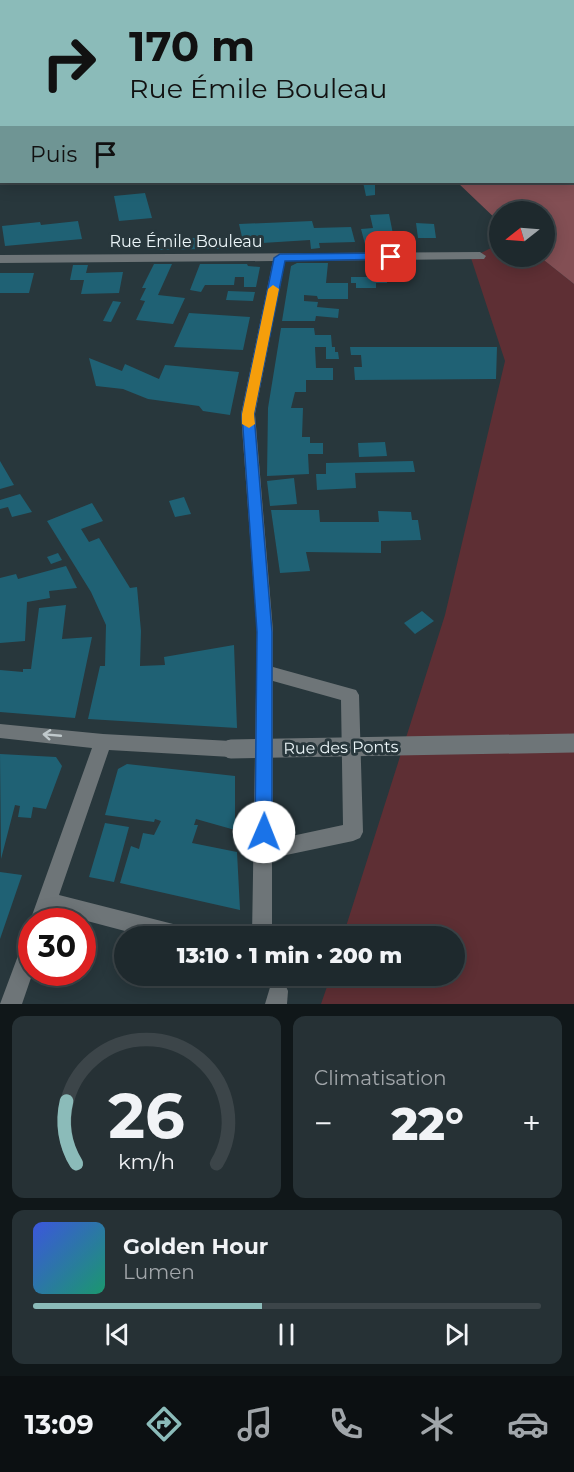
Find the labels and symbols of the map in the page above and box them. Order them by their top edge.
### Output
north arrow [489,201,555,267]
pin [365,231,416,282]
street label: Rue Émile Bouleau [109,232,263,251]
one-way arrow [42,729,62,740]
street label: Rue des Ponts [283,737,399,758]
position arrow [232,800,296,864]
speed limit sign: 30 [18,908,96,986]

